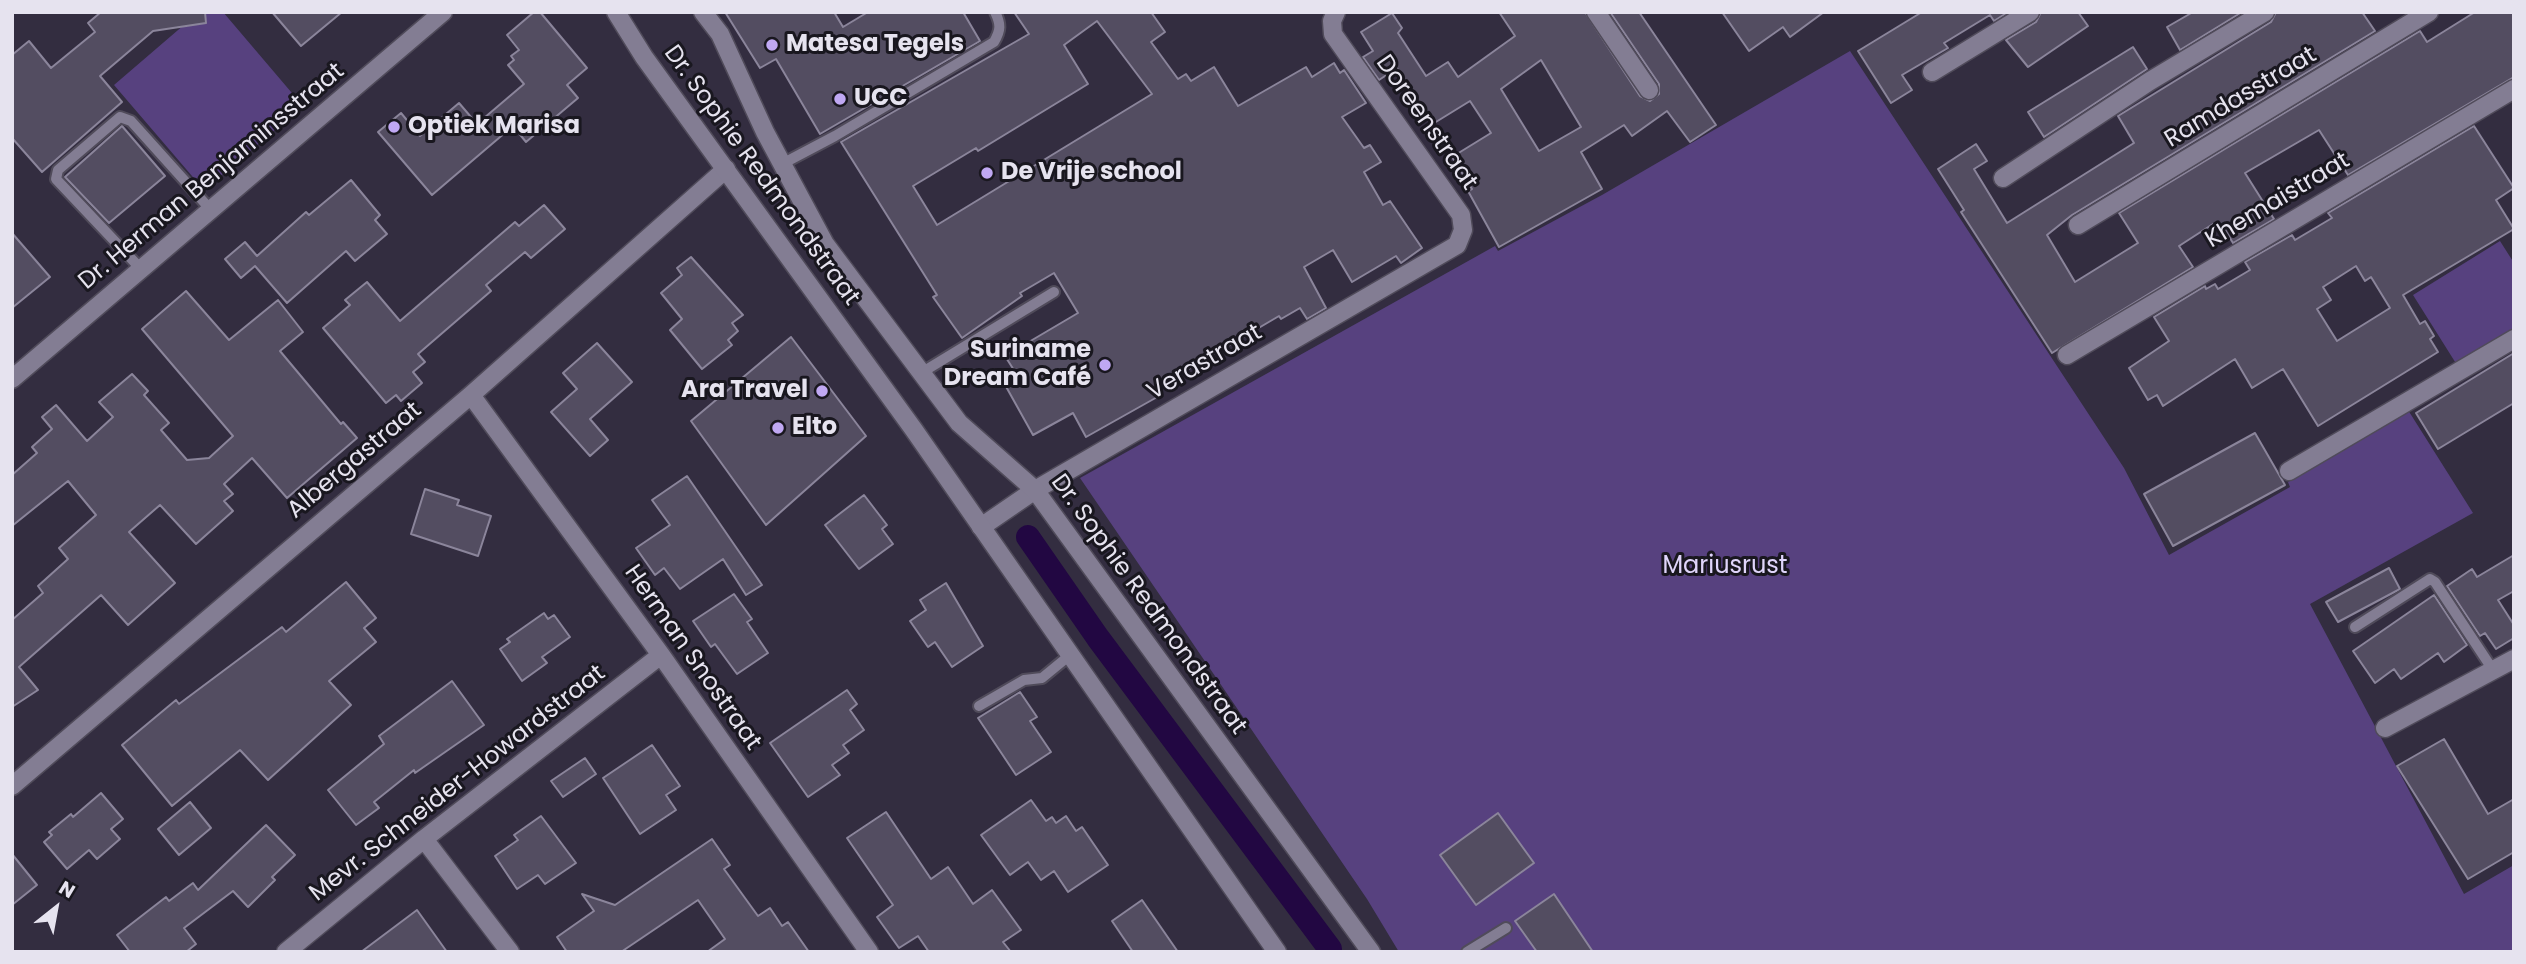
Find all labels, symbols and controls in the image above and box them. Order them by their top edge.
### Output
place label: Matesa Tegels [786,31,964,59]
marker: Matesa Tegels [764,37,780,53]
street label: Dr. Sophie Redmondstraat [657,40,865,312]
street label: Ramdasstraat [2160,41,2322,155]
street label: Doreenstraat [1369,50,1483,196]
street label: Dr. Herman Benjaminsstraat [73,57,351,297]
place label: UCC [854,85,907,113]
marker: UCC [832,91,848,107]
place label: Optiek Marisa [408,113,580,141]
marker: Optiek Marisa [386,119,402,135]
street label: Khemaistraat [2201,147,2355,255]
place label: De Vrije school [1001,159,1182,187]
marker: De Vrije school [979,165,995,181]
street label: Verastraat [1143,319,1267,407]
place label: Suriname Dream Café [944,337,1091,393]
marker: Suriname Dream Café [1097,357,1113,373]
place label: Ara Travel [681,377,808,405]
marker: Ara Travel [814,383,830,399]
street label: Albergastraat [282,397,428,525]
place label: Elto [792,414,837,442]
marker: Elto [770,420,786,436]
street label: Dr. Sophie Redmondstraat [1044,469,1252,741]
park label: Mariusrust [1662,553,1788,581]
street label: Herman Snostraat [617,560,767,756]
street label: Mevr. Schneider-Howardstraat [304,660,612,908]
north arrow [21,873,91,943]
text: N [54,874,80,905]

